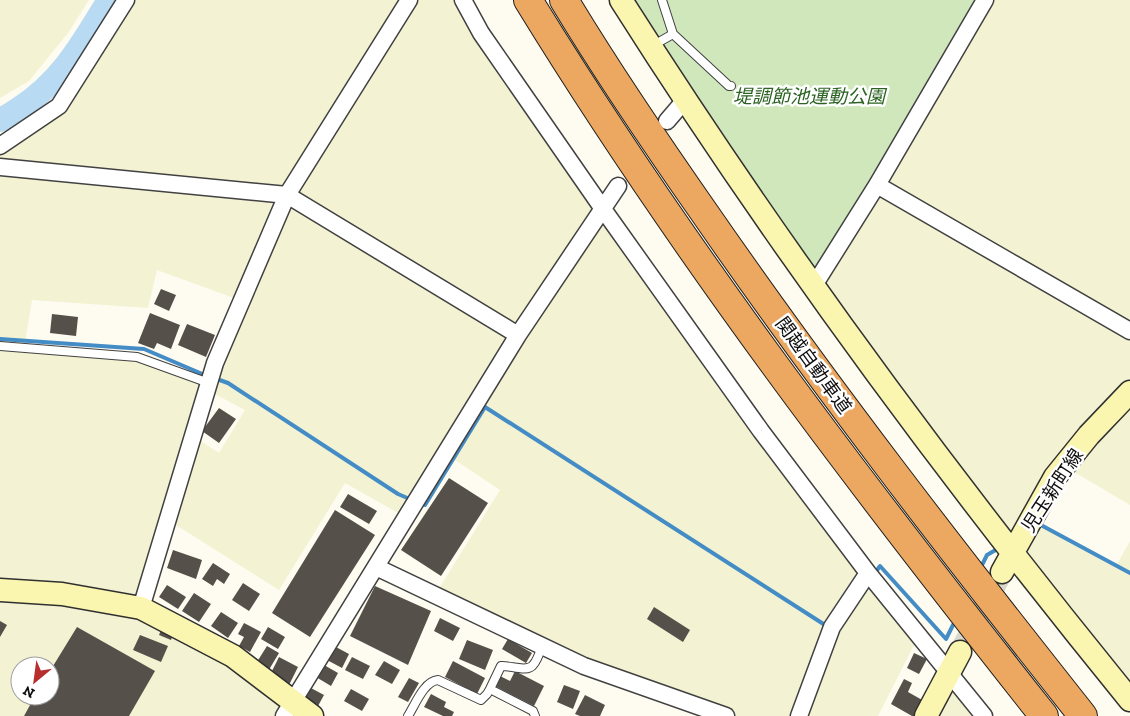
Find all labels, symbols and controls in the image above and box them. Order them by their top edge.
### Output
park label: 堤調節池運動公園 [733,85,888,108]
street label: 関越自動車道 [771,312,856,418]
street label: 児玉新町線 [1017,444,1088,536]
north arrow [10,656,60,706]
text: N [20,682,38,702]

